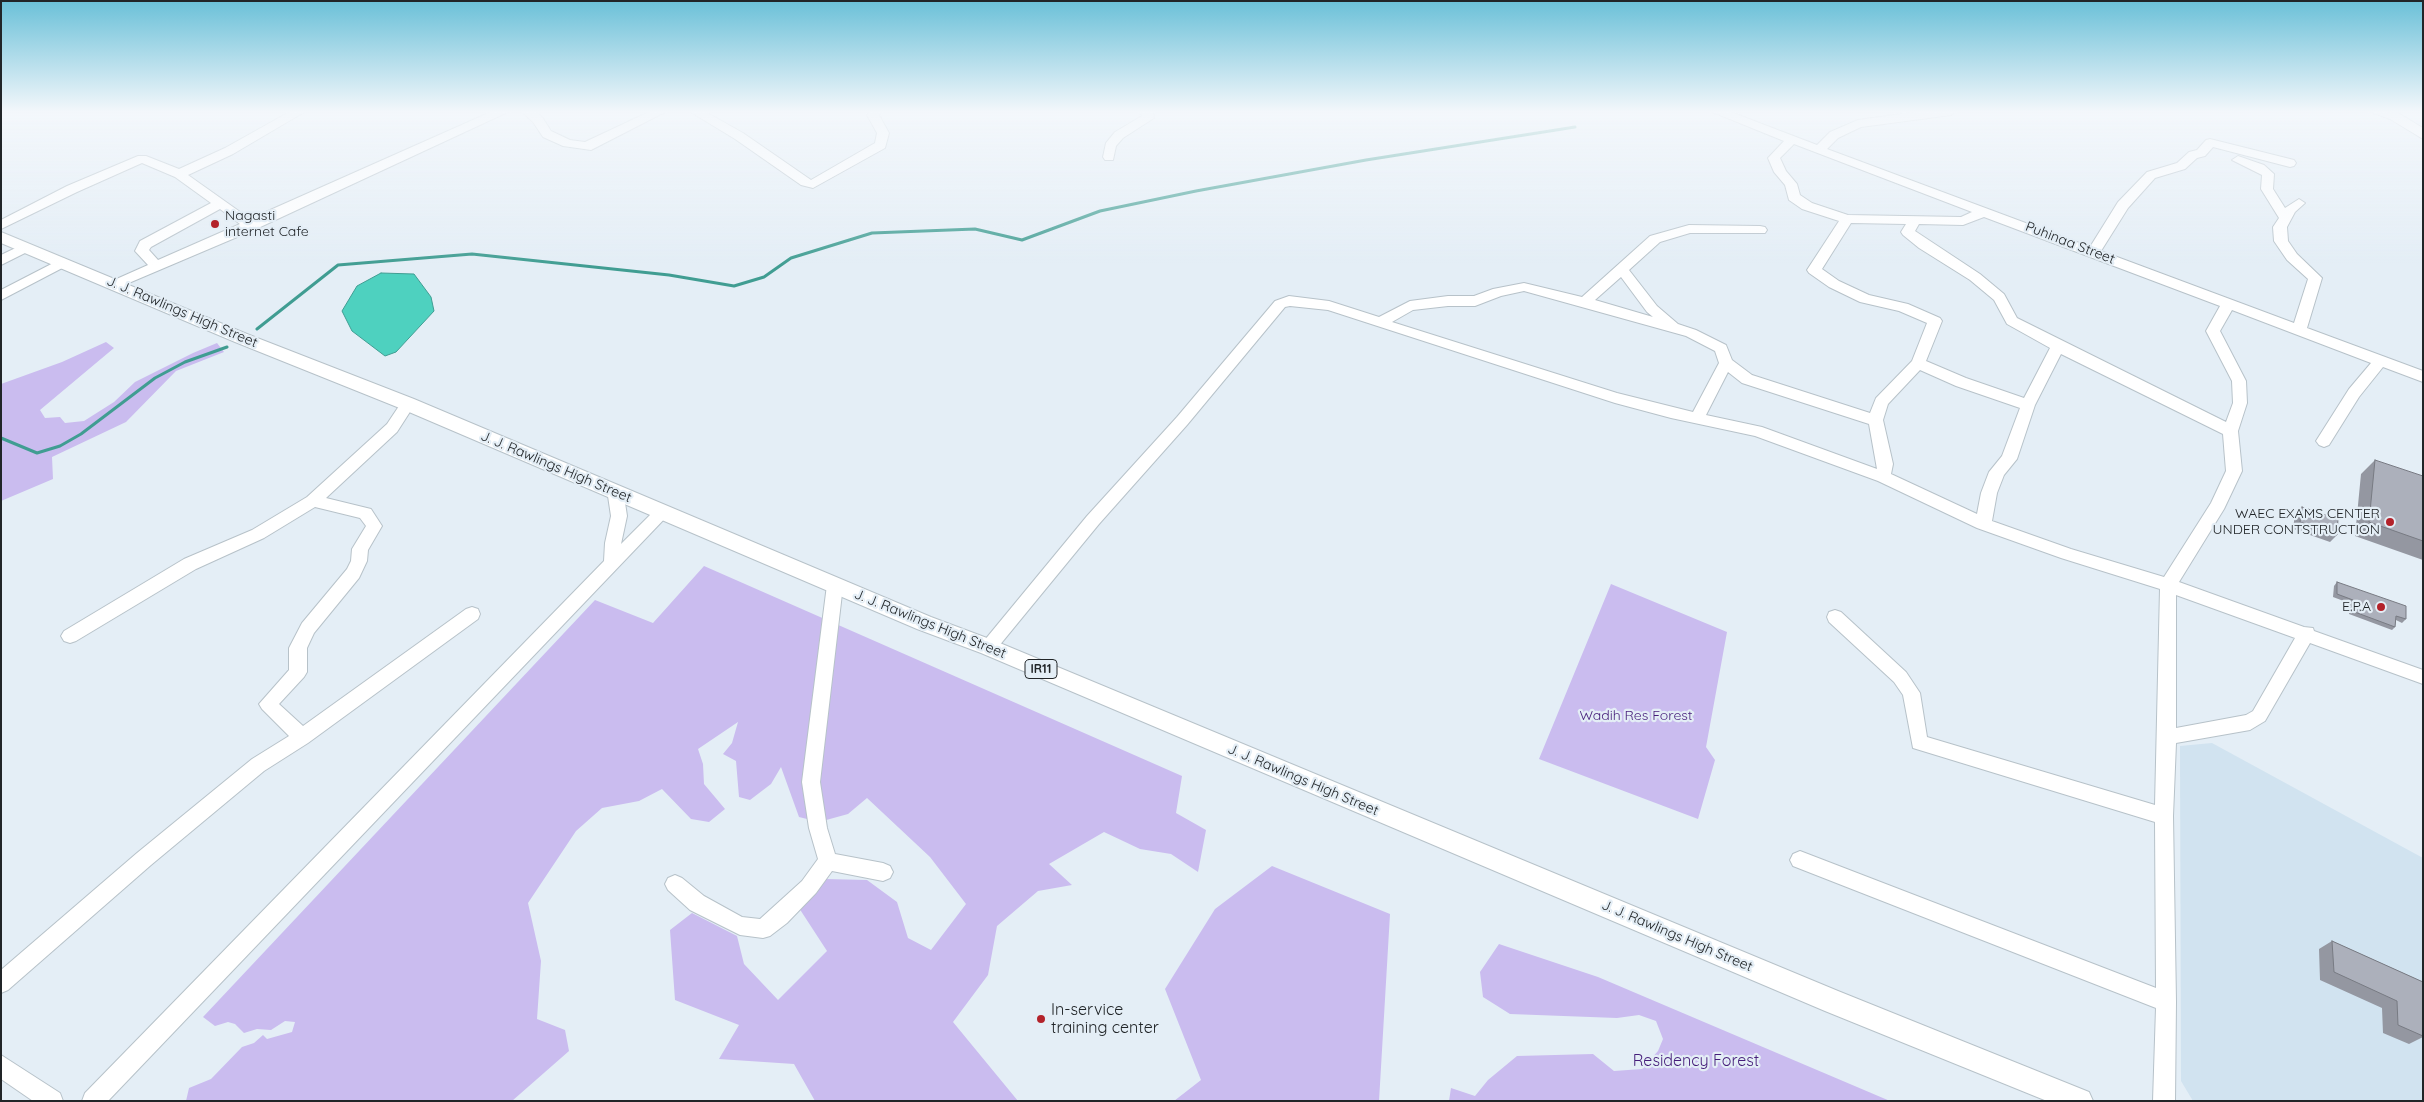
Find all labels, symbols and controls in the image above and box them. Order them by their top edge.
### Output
place label: Nagasti internet Cafe [225,208,309,240]
marker: Nagasti internet Cafe [209,218,221,230]
street label: Puhinaa Street [2023,218,2117,268]
street label: J. J. Rawlings High Street [104,273,260,351]
street label: J. J. Rawlings High Street [478,428,634,506]
place label: WAEC EXAMS CENTER UNDER CONTSTRUCTION [2212,506,2380,538]
marker: WAEC EXAMS CENTER UNDER CONTSTRUCTION [2384,516,2396,528]
street label: J. J. Rawlings High Street [852,586,1008,662]
place label: E.P.A [2342,599,2371,615]
marker: E.P.A [2375,601,2387,613]
road number: IR11 [1025,660,1057,679]
park label: Wadih Res Forest [1579,708,1693,724]
street label: J. J. Rawlings High Street [1225,741,1381,819]
street label: J. J. Rawlings High Street [1599,897,1755,975]
place label: In-service training center [1051,1000,1159,1038]
marker: In-service training center [1035,1013,1047,1025]
park label: Residency Forest [1633,1051,1759,1071]

